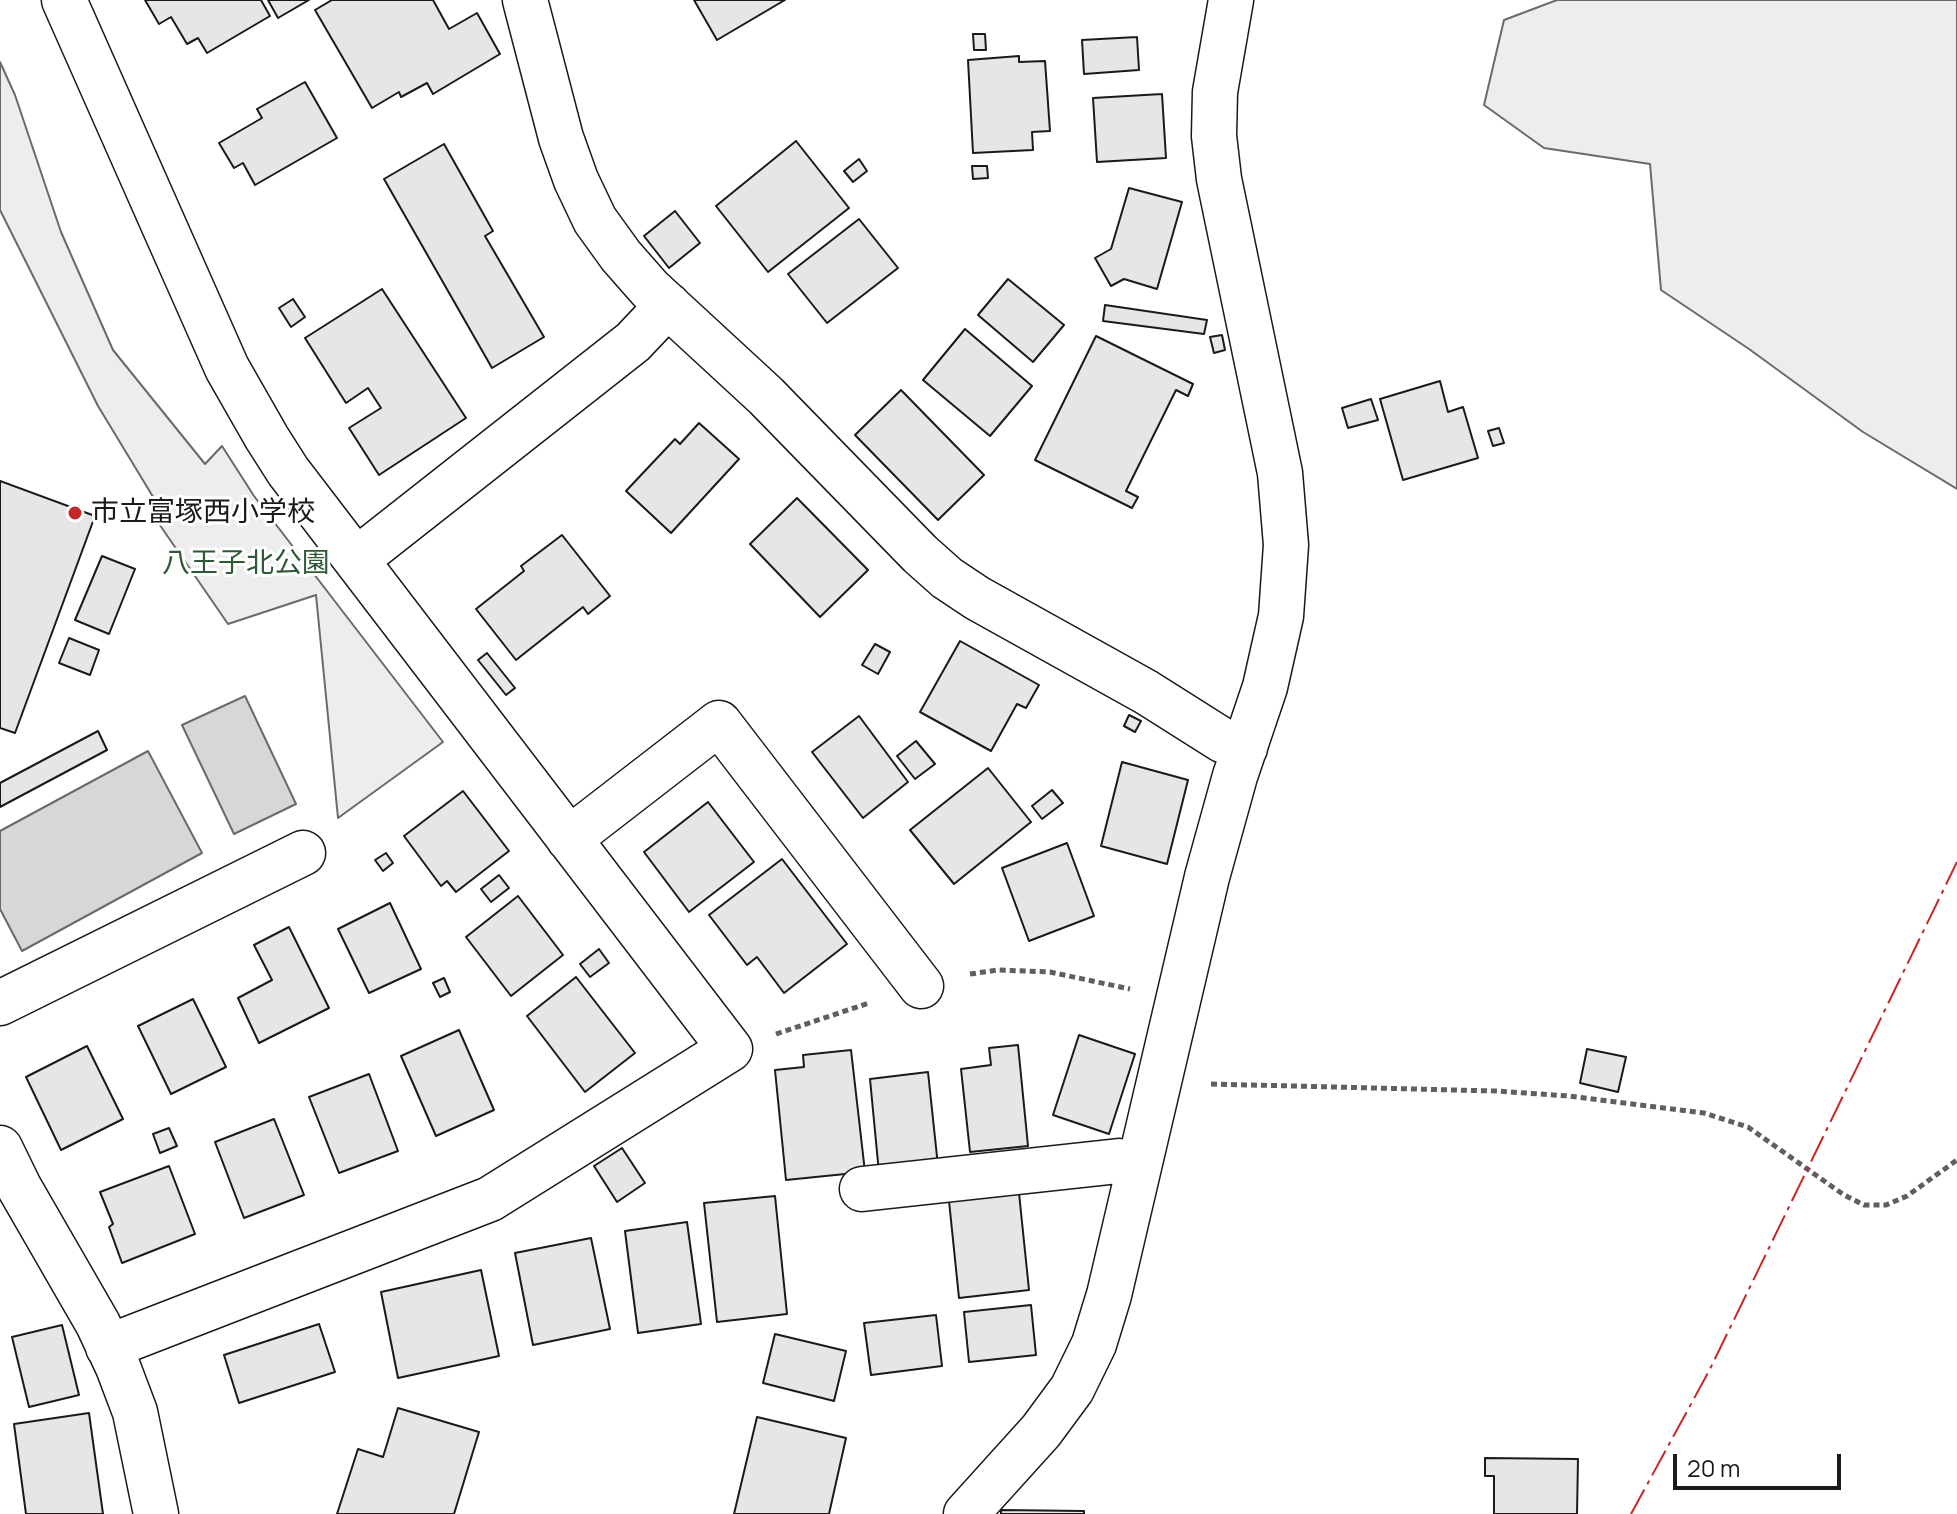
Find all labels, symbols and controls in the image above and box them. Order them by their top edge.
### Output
place label: 市立富塚西小学校 [91,496,315,530]
marker: 市立富塚西小学校 [66,504,84,522]
park label: 八王子北公園 [162,547,330,581]
scale bar [1677,1438,1845,1488]
text: 20 m [1687,1451,1740,1484]

